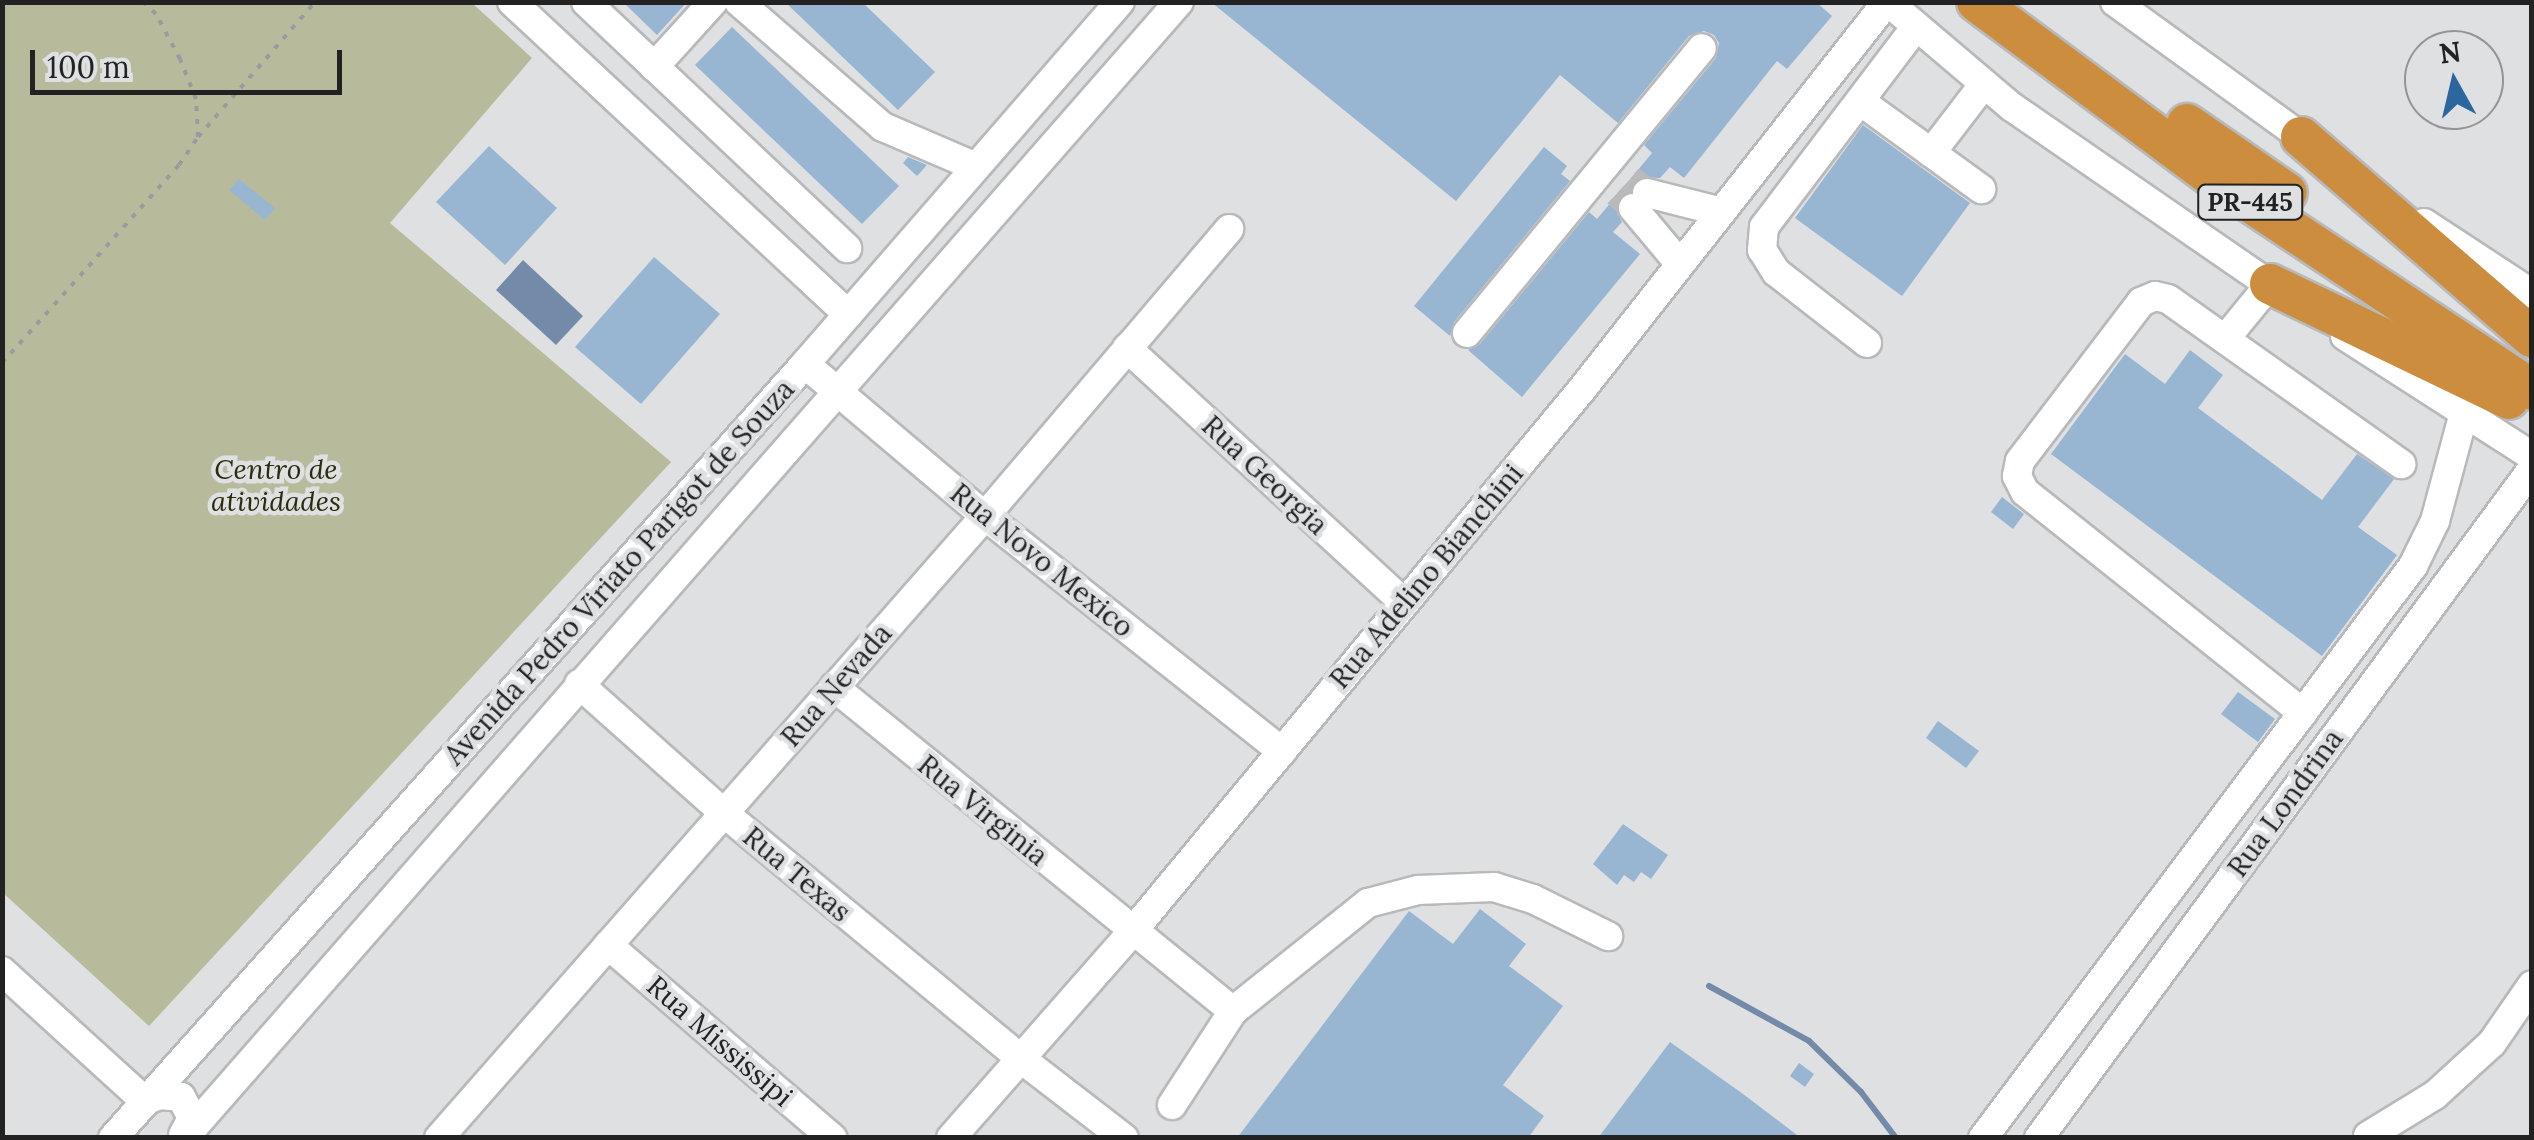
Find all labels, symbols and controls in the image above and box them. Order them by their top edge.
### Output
scale bar [35,30,348,92]
north arrow [2404,30,2504,130]
text: N [2437,33,2463,72]
text: 100 m [47,48,130,86]
road number: PR-445 [2195,182,2305,222]
street label: Avenida Pedro Viriato Parigot de Souza [437,373,801,771]
street label: Rua Georgia [1195,408,1335,542]
park label: Centro de atividades [211,452,341,518]
street label: Rua Adelino Bianchini [1322,457,1530,695]
street label: Rua Novo Mexico [944,476,1140,644]
street label: Rua Nevada [774,617,898,753]
street label: Rua Londrina [2220,723,2350,883]
street label: Rua Virginia [911,747,1055,873]
street label: Rua Texas [736,819,858,929]
street label: Rua Mississipi [640,969,800,1113]

